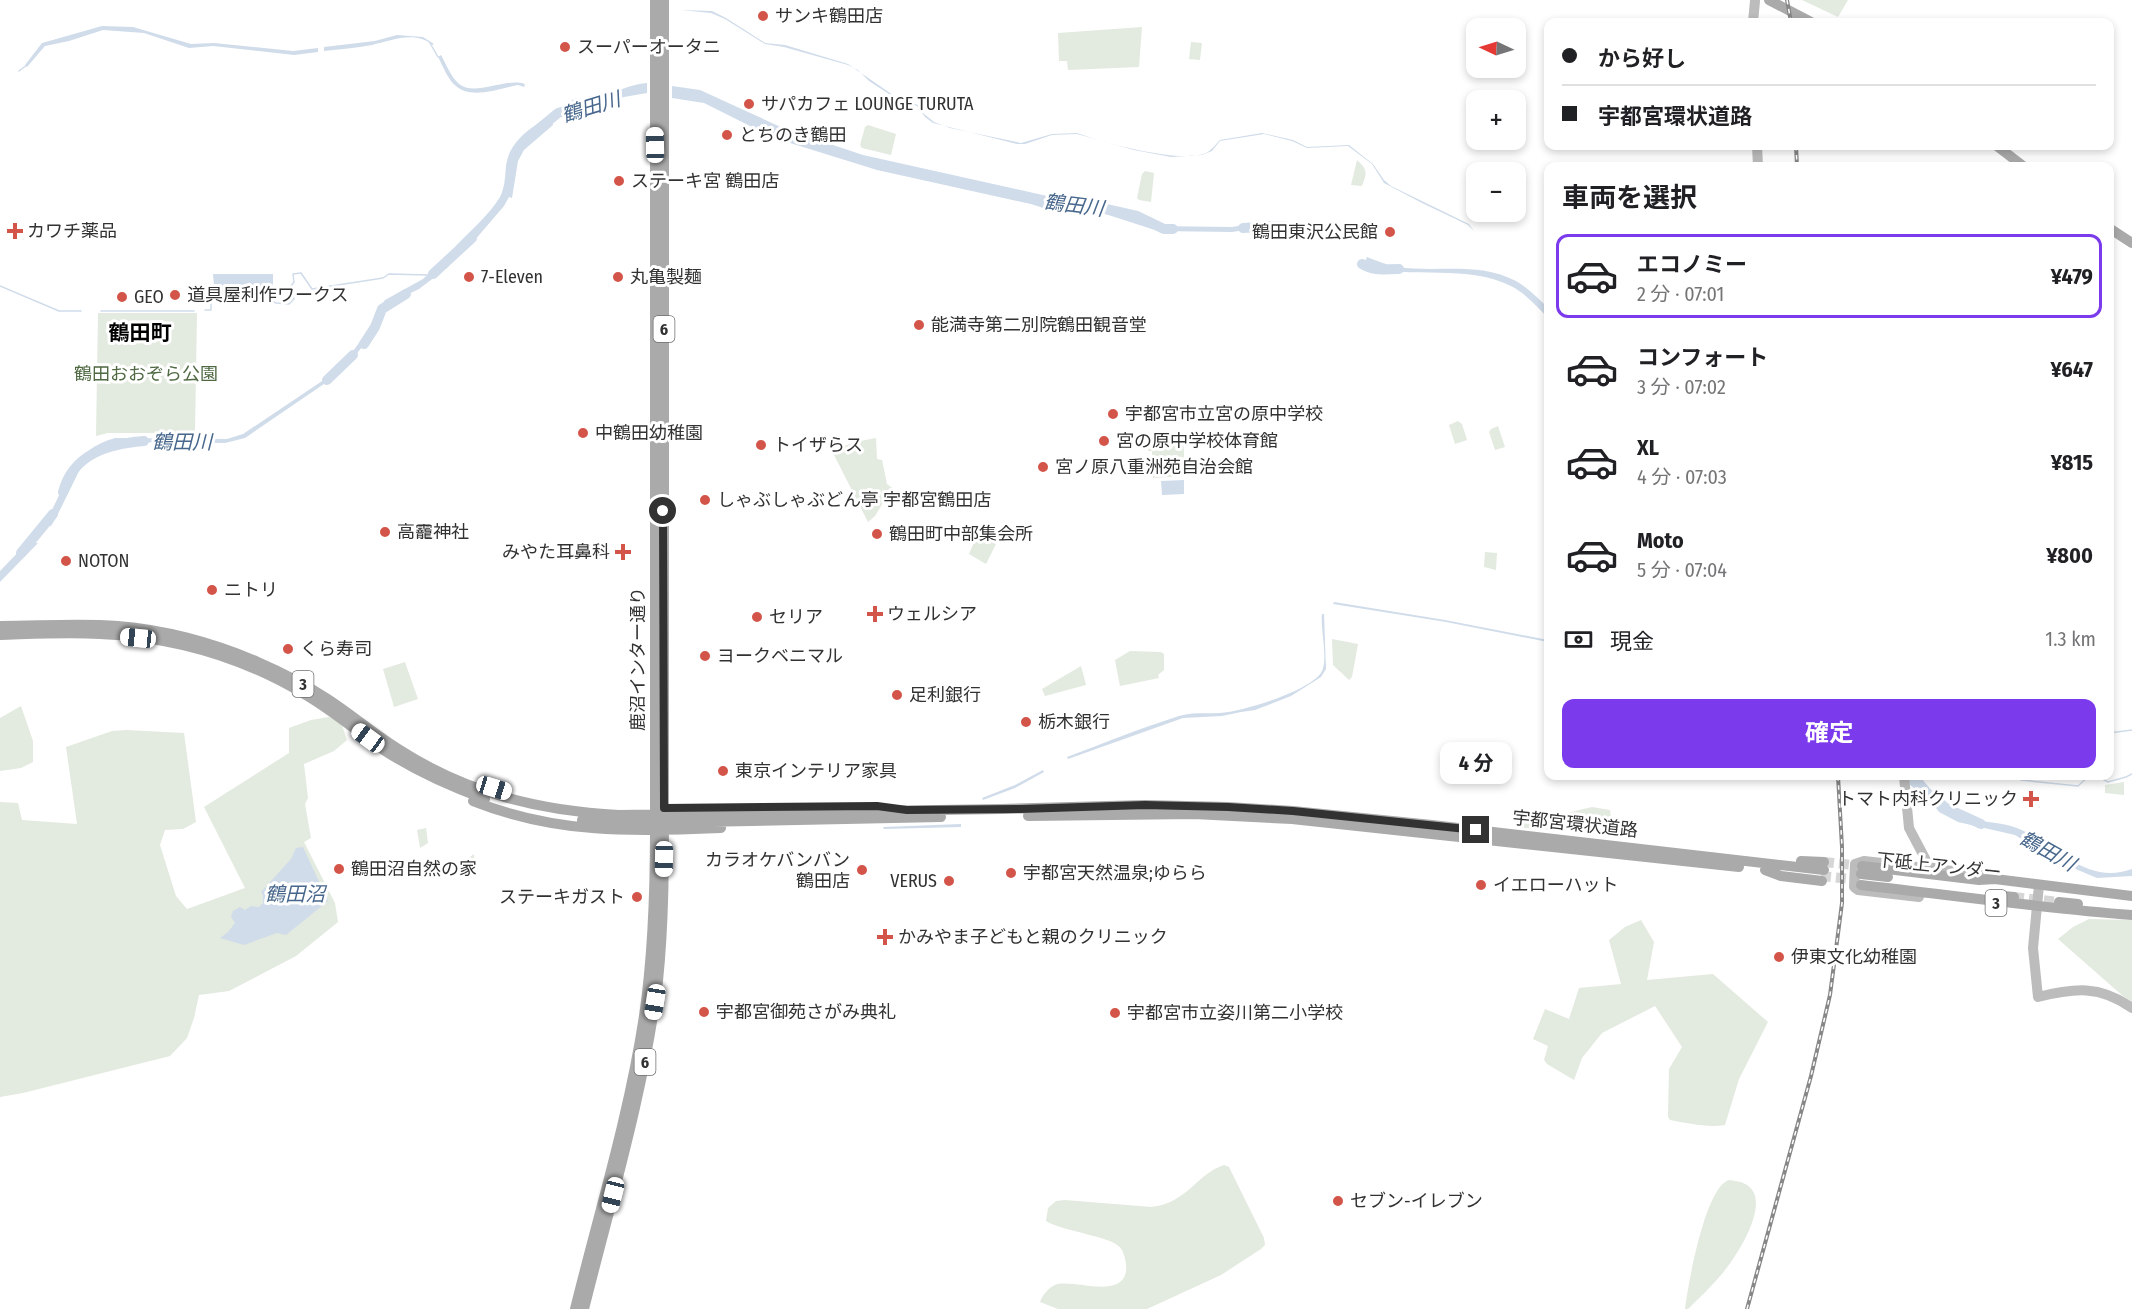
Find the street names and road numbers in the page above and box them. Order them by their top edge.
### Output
road number: 6 [654,316,674,342]
street label: 鹿沼インター通り [627,587,649,731]
road number: 3 [292,671,314,697]
street label: 宇都宮環状道路 [1511,806,1639,842]
street label: 下砥上アンダー [1876,849,2002,883]
road number: 3 [1986,890,2006,916]
road number: 6 [634,1049,656,1075]

